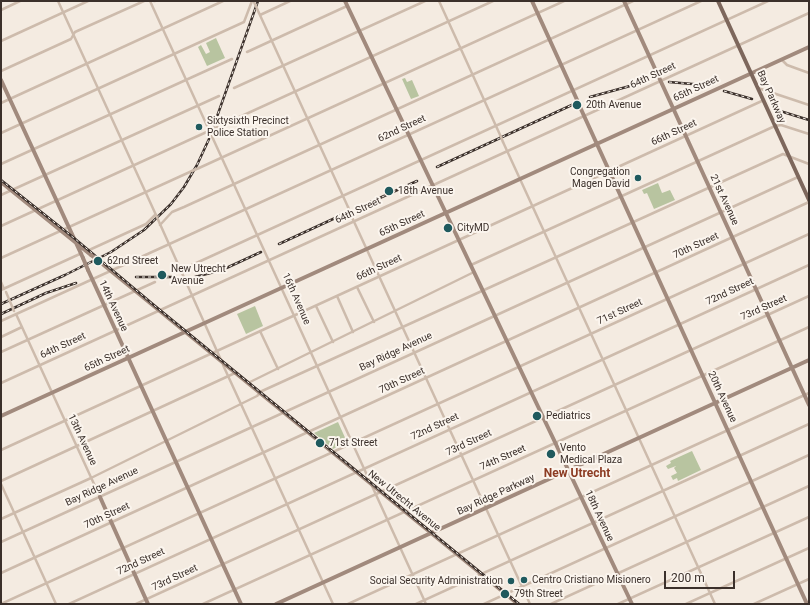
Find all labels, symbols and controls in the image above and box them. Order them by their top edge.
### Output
street label: 64th Street [628,60,678,92]
street label: Bay Parkway [754,69,788,125]
street label: 65th Street [671,73,721,105]
marker: 20th Avenue [571,99,583,111]
place label: 20th Avenue [586,99,641,111]
street label: 62nd Street [376,113,428,145]
place label: Sixtysixth Precinct Police Station [207,115,289,138]
street label: 66th Street [649,117,699,149]
marker: Sixtysixth Precinct Police Station [194,122,204,132]
place label: Congregation Magen David [570,166,630,190]
marker: Congregation Magen David [633,173,643,183]
street label: 21st Avenue [707,173,741,227]
marker: 18th Avenue [383,185,395,197]
place label: 18th Avenue [398,185,453,197]
street label: 64th Street [333,195,383,227]
street label: 65th Street [377,208,427,240]
marker: CityMD [442,222,454,234]
place label: CityMD [457,222,489,234]
street label: 70th Street [671,230,721,262]
street label: 66th Street [354,252,404,284]
marker: 62nd Street [92,255,104,267]
place label: 62nd Street [107,255,158,267]
place label: New Utrecht Avenue [171,263,226,286]
marker: New Utrecht Avenue [156,269,168,281]
street label: 16th Avenue [279,271,313,327]
street label: 72nd Street [704,276,756,308]
street label: 14th Avenue [96,278,130,334]
street label: 73rd Street [739,293,789,323]
street label: 71st Street [595,296,645,328]
street label: 64th Street [38,330,88,362]
street label: Bay Ridge Avenue [358,330,434,374]
street label: 65th Street [82,343,132,375]
street label: 70th Street [377,365,427,397]
street label: 20th Avenue [705,369,739,425]
marker: Pediatrics [531,410,543,422]
place label: Pediatrics [546,410,591,422]
street label: 72nd Street [409,411,461,443]
street label: 13th Avenue [65,412,99,468]
street label: 73rd Street [444,427,494,459]
marker: 71st Street [314,437,326,449]
place label: 71st Street [329,437,378,449]
place label: Vento Medical Plaza [560,442,622,466]
street label: 74th Street [478,443,528,473]
marker: Vento Medical Plaza [545,448,557,460]
street label: Bay Ridge Avenue [64,465,140,509]
district label: New Utrecht [544,467,610,481]
street label: New Utrecht Avenue [365,468,443,534]
street label: Bay Ridge Parkway [455,472,537,518]
street label: 18th Avenue [582,488,616,544]
street label: 70th Street [82,500,132,532]
street label: 72nd Street [115,546,167,578]
street label: 73rd Street [150,562,200,594]
scale bar [666,563,737,589]
text: 200 m [671,571,705,585]
place label: Centro Cristiano Misionero [532,574,651,586]
place label: Social Security Administration [370,575,503,587]
marker: Centro Cristiano Misionero [519,575,529,585]
marker: Social Security Administration [506,576,516,586]
marker: 79th Street [499,588,511,600]
place label: 79th Street [514,588,563,600]

